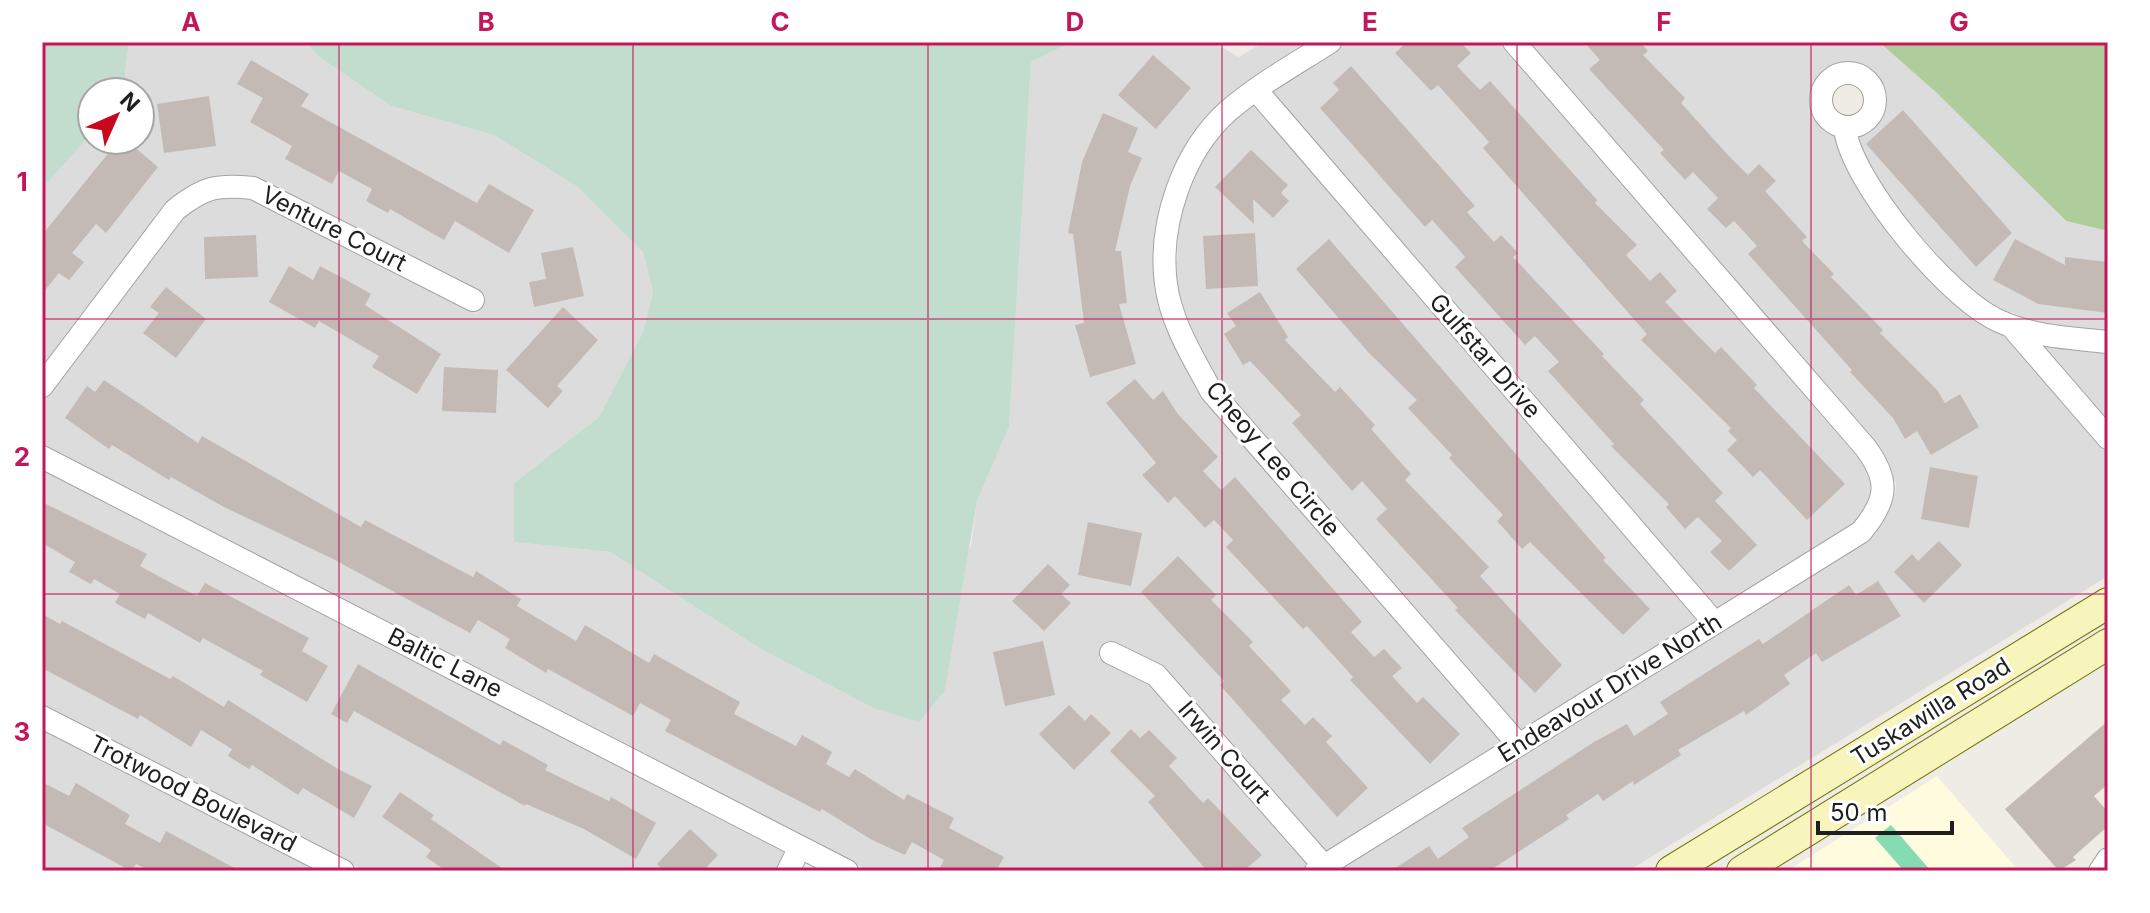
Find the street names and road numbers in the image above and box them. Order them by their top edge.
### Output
street label: Venture Court [257,180,411,277]
street label: Gulfstar Drive [1423,287,1547,424]
street label: Cheoy Lee Circle [1200,375,1347,542]
street label: Endeavour Drive North [1493,607,1727,768]
street label: Baltic Lane [383,621,507,704]
street label: Tuskawilla Road [1846,651,2016,772]
street label: Irwin Court [1172,695,1277,809]
street label: Trotwood Boulevard [85,729,302,858]

